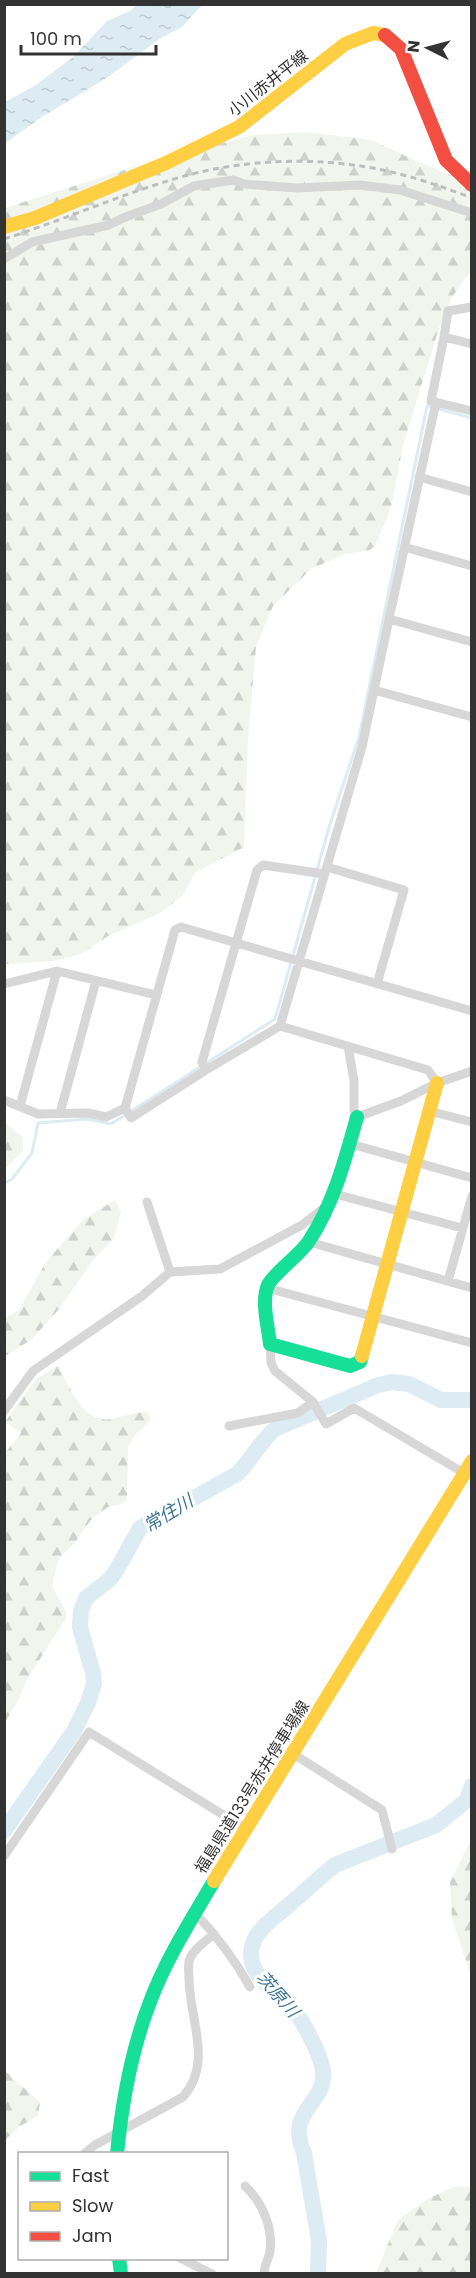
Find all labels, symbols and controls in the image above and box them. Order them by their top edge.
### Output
scale bar [21,18,156,56]
north arrow [398,18,458,78]
text: 100 m [30,26,82,51]
text: N [402,39,426,54]
street label: 小川赤井平線 [223,44,313,122]
water label: 常住川 [138,1487,199,1538]
street label: 福島県道133号赤井停車場線 [189,1696,315,1878]
water label: 茨原川 [251,1965,306,2024]
legend [18,2152,228,2260]
text: Fast [72,2163,109,2188]
text: Slow [72,2193,114,2218]
text: Jam [72,2223,112,2248]

